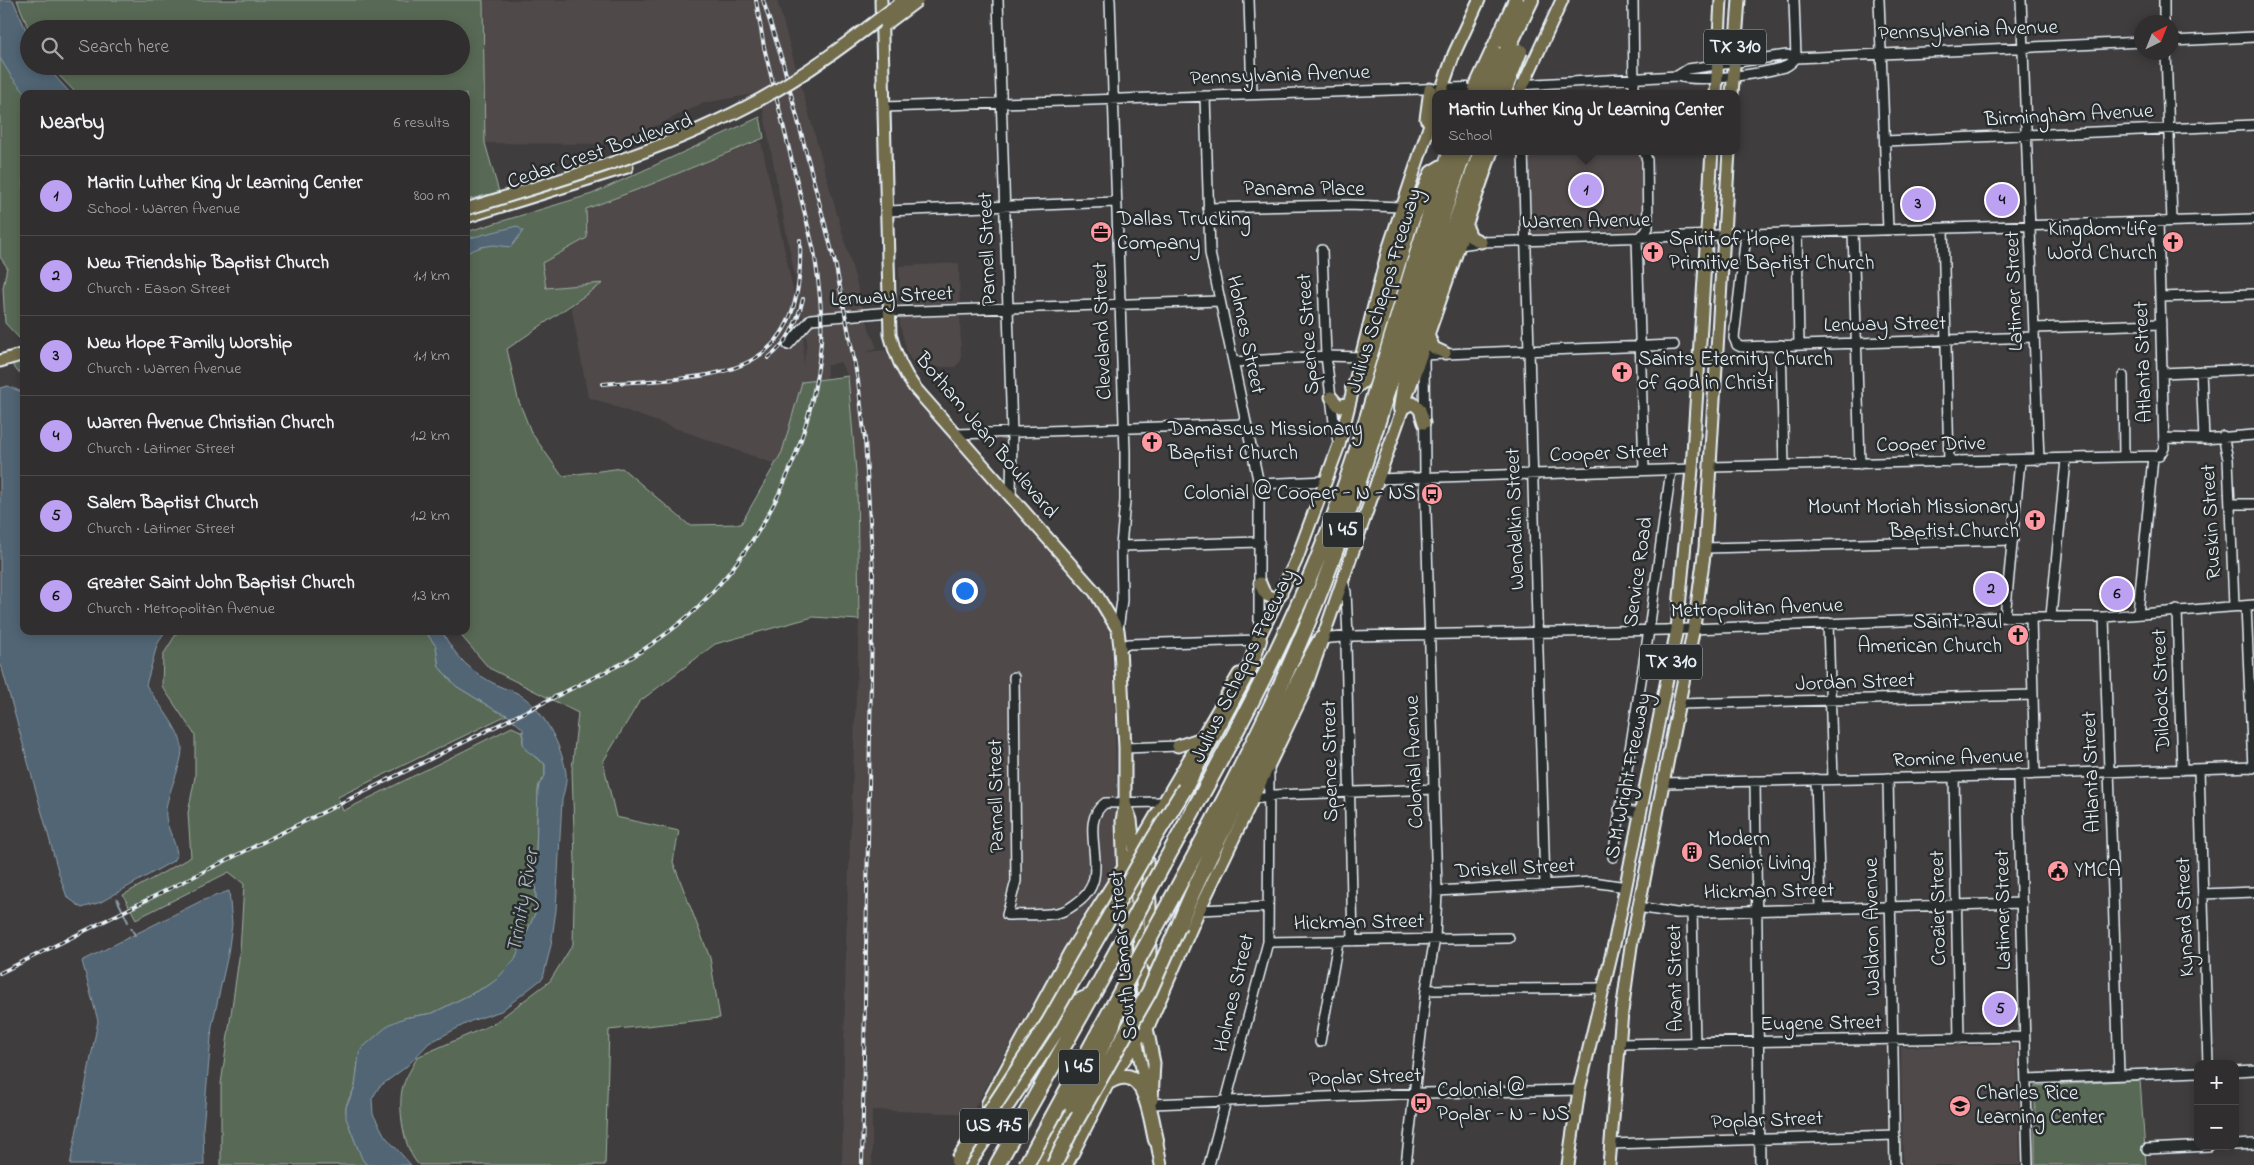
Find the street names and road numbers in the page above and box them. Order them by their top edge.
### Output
street label: Pennsylvania Avenue [1878,13,2059,51]
road number: TX 310 [1704,30,1766,64]
street label: Pennsylvania Avenue [1190,58,1371,96]
street label: Birmingham Avenue [1983,97,2155,137]
street label: Cedar Crest Boulevard [503,106,697,198]
street label: Panama Place [1243,175,1365,205]
street label: Julius Schepps Freeway [1340,185,1432,398]
street label: Parnell Street [971,192,1005,306]
street label: Warren Avenue [1522,206,1651,238]
street label: Latimer Street [1998,230,2032,352]
street label: Cleveland Street [1086,262,1120,400]
street label: Spence Street [1290,272,1328,396]
street label: Holmes Street [1218,273,1272,397]
street label: Lenway Street [830,279,954,317]
street label: Atlanta Street [2127,301,2161,423]
street label: Lenway Street [1823,309,1947,343]
street label: Botham Jean Boulevard [907,345,1065,526]
street label: Cooper Drive [1876,429,1987,461]
street label: Cooper Street [1549,437,1669,471]
street label: Wendelkin Street [1499,447,1533,591]
street label: Ruskin Street [2194,463,2230,581]
road number: I 45 [1323,512,1363,548]
street label: Service Road [1616,515,1662,629]
street label: Julius Schepps Freeway [1184,564,1306,769]
street label: Metropolitan Avenue [1670,591,1844,627]
street label: Dildock Street [2145,628,2179,753]
road number: TX 310 [1640,644,1702,680]
street label: Jordan Street [1795,666,1915,700]
street label: S M Wright Freeway [1598,691,1662,862]
street label: Colonial Avenue [1398,694,1432,829]
street label: Spence Street [1315,700,1347,822]
street label: Atlanta Street [2075,711,2109,833]
street label: Parnell Street [981,739,1013,853]
street label: Romine Avenue [1892,742,2024,776]
street label: Crozier Street [1923,850,1955,966]
street label: Latimer Street [1988,850,2020,970]
street label: Driskell Street [1453,851,1576,887]
street label: Kynard Street [2169,856,2205,978]
street label: Waldron Avenue [1857,857,1889,997]
street label: South Lamar Street [1102,869,1146,1041]
street label: Hickman Street [1703,876,1835,908]
street label: Hickman Street [1293,907,1425,939]
street label: Avant Street [1660,924,1692,1032]
street label: Holmes Street [1207,931,1263,1055]
street label: Eugene Street [1760,1008,1882,1042]
road number: I 45 [1059,1050,1099,1084]
street label: Poplar Street [1308,1061,1422,1095]
street label: Poplar Street [1710,1104,1824,1138]
road number: US 175 [960,1108,1028,1144]

